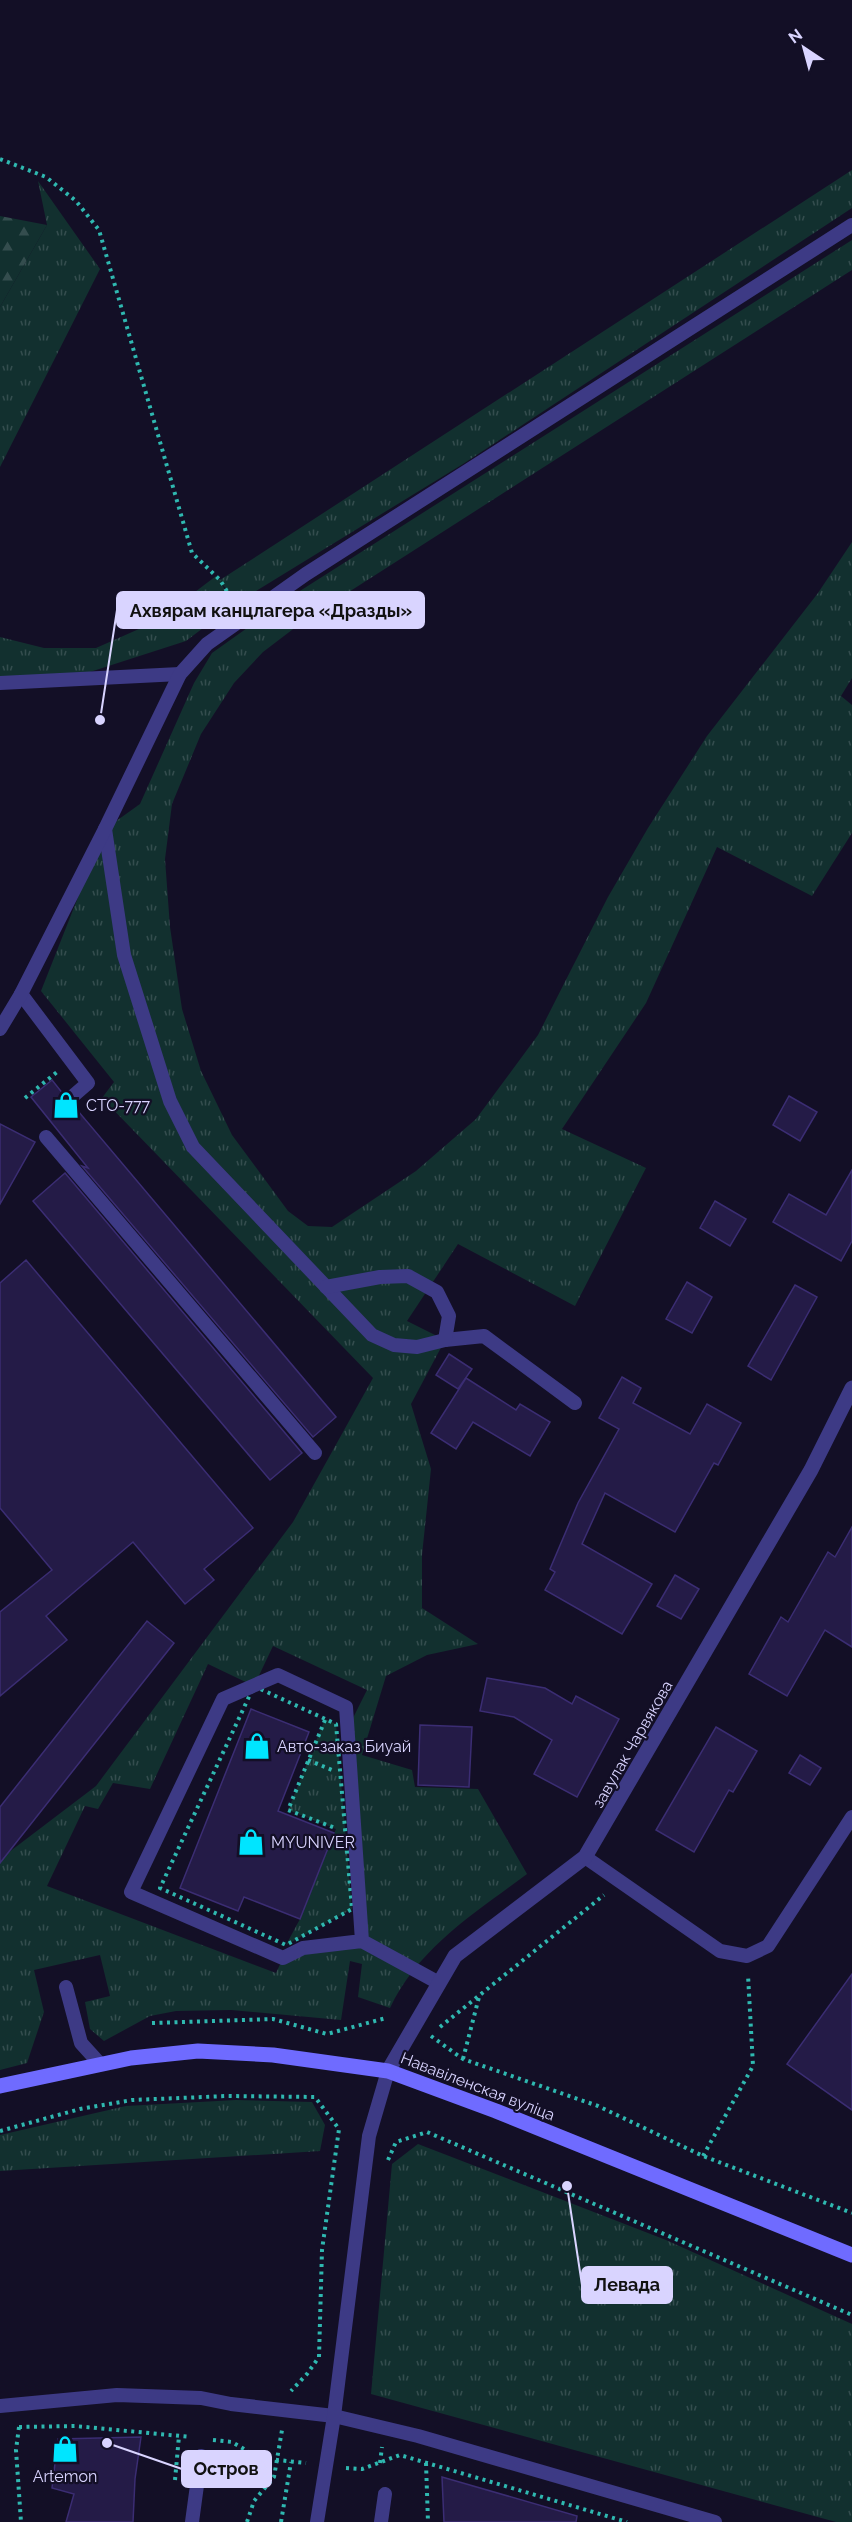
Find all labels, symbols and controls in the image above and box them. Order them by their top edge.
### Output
north arrow [774,18,834,78]
text: N [785,25,806,48]
callout: Ахвярам канцлагера «Дразды» [117,592,424,628]
text: Ахвярам канцлагера «Дразды» [130,600,412,621]
shop icon: СТО-777 [51,1090,81,1120]
place label: СТО-777 [86,1096,151,1115]
street label: завулак Чарвякова [588,1677,677,1811]
shop icon: Авто-заказ Биуай [242,1731,272,1761]
place label: Авто-заказ Биуай [277,1737,411,1756]
shop icon: MYUNIVER [236,1827,266,1857]
place label: MYUNIVER [271,1833,355,1852]
street label: Нававіленская вуліца [398,2048,558,2125]
callout: Левада [582,2267,672,2303]
text: Левада [594,2274,660,2295]
shop icon: Artemon [50,2434,80,2464]
callout: Остров [182,2451,271,2487]
text: Остров [193,2458,259,2479]
place label: Artemon [33,2467,97,2486]

